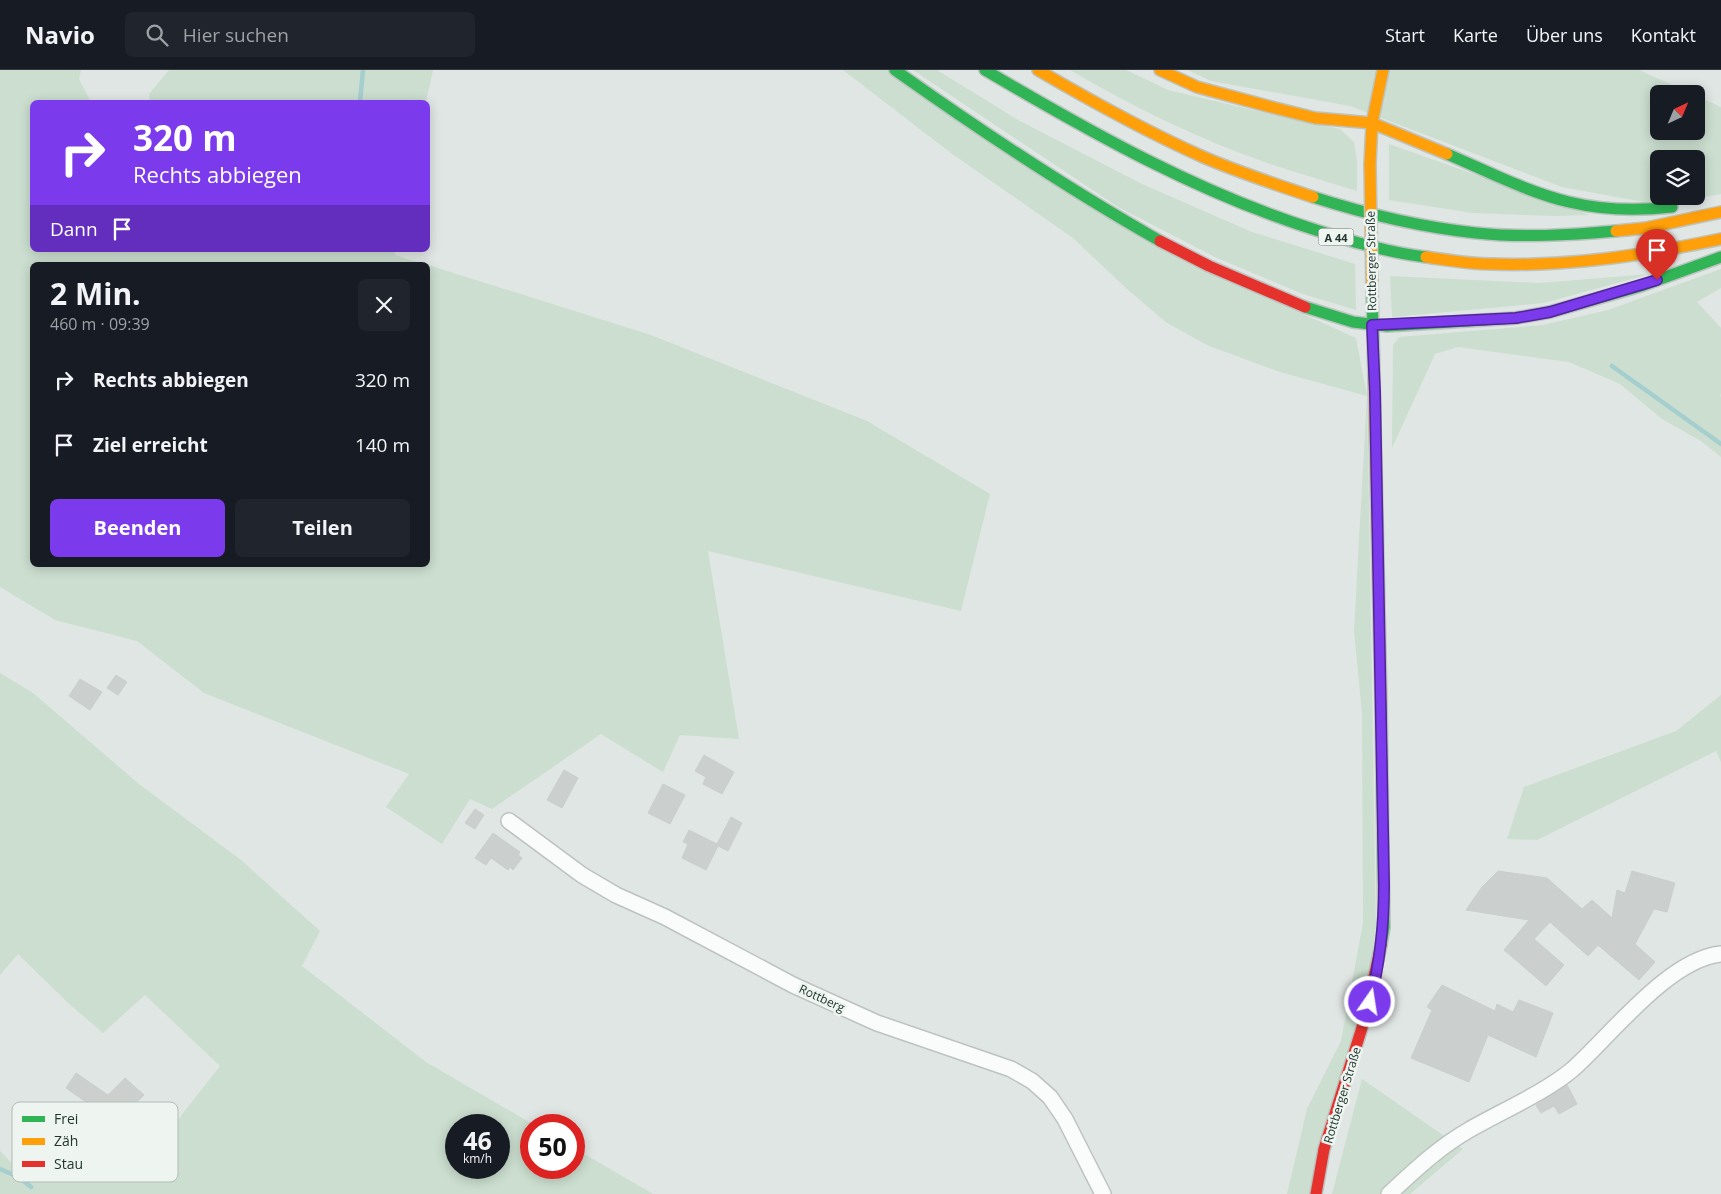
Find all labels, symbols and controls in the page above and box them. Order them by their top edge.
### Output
search box [125,12,475,57]
text: Navio [25,18,95,51]
icon: search [143,21,171,49]
text: Hier suchen [183,22,289,48]
text: Start [1385,23,1425,47]
text: Karte [1453,23,1498,47]
text: Über uns [1526,23,1603,47]
text: Kontakt [1631,23,1696,47]
north arrow [1650,85,1705,140]
map controls [1650,85,1705,205]
text: 320 m [133,114,237,161]
icon: right [50,120,115,185]
button: layers [1650,150,1705,205]
text: Rechts abbiegen [133,159,302,189]
street label: Rottberger Straße [1362,211,1380,311]
icon: arrive [108,215,136,243]
text: Dann [50,216,98,242]
road number: A 44 [1318,228,1354,246]
pin [1636,229,1678,280]
icon: arrive [1643,236,1671,264]
text: 2 Min. [50,273,141,314]
button: close [358,279,410,331]
text: 460 m · 09:39 [50,313,150,335]
icon: right [50,366,78,394]
text: Rechts abbiegen [93,367,249,393]
text: 320 m [355,367,410,393]
icon: arrive [50,431,78,459]
text: Ziel erreicht [93,432,208,458]
text: 140 m [355,432,410,458]
button: Beenden [50,499,225,557]
button: Teilen [235,499,410,557]
position arrow [1343,975,1395,1027]
street label: Rottberg [796,980,848,1016]
street label: Rottberger Straße [1319,1044,1365,1145]
legend [12,1102,178,1182]
text: Frei [54,1109,78,1128]
speed limit sign: 50 [520,1114,585,1179]
text: 46 [463,1123,492,1157]
text: Zäh [54,1131,78,1150]
text: km/h [463,1150,492,1167]
text: Stau [54,1154,83,1173]

